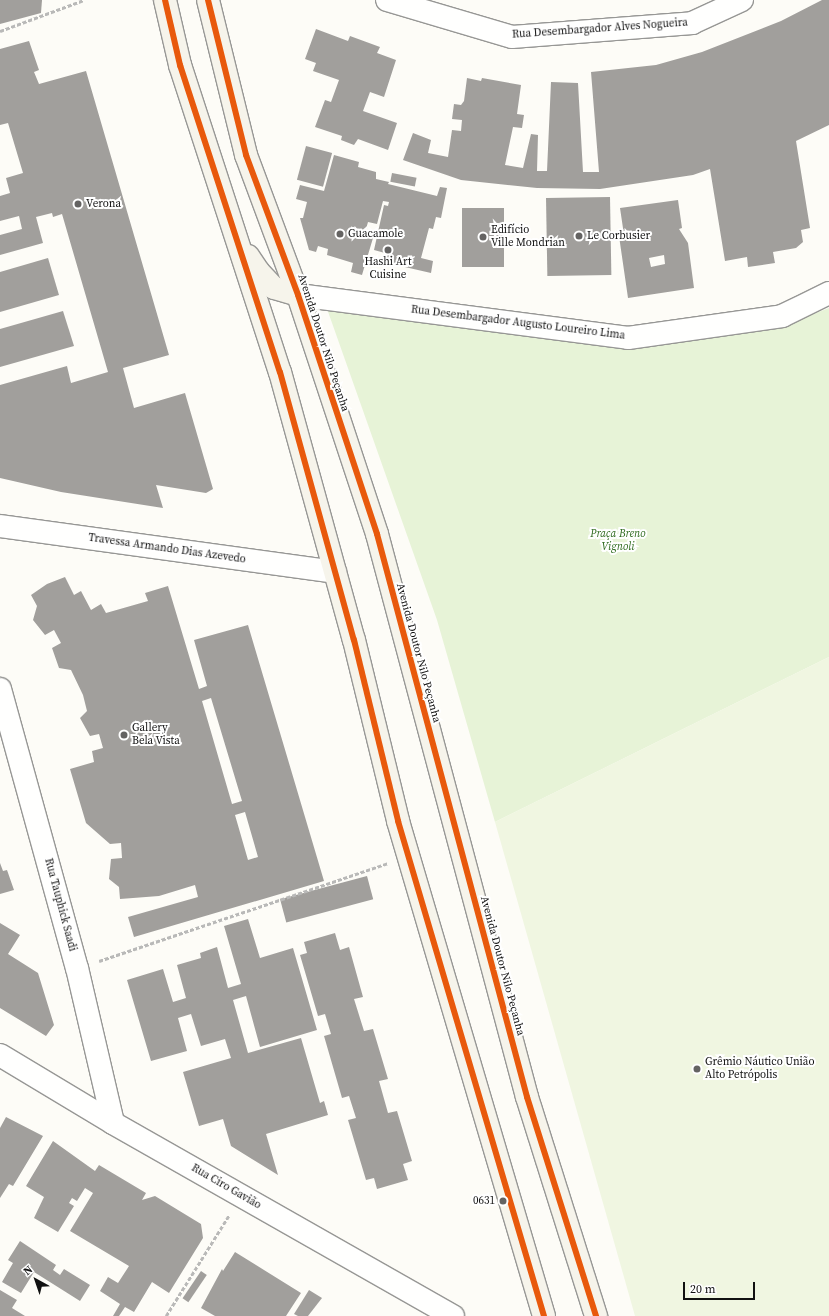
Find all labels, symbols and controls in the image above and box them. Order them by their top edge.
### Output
street label: Rua Desembargador Alves Nogueira [512,16,688,42]
place label: Verona [86,197,121,211]
marker: Verona [73,199,83,209]
place label: Edifício Ville Mondrian [491,224,565,250]
place label: Guacamole [348,227,403,241]
marker: Guacamole [335,229,345,239]
place label: Le Corbusier [587,229,650,243]
marker: Le Corbusier [574,231,584,241]
marker: Edifício Ville Mondrian [478,232,488,242]
marker: Hashi Art Cuisine [383,245,393,255]
place label: Hashi Art Cuisine [365,256,411,282]
street label: Avenida Doutor Nilo Peçanha [295,273,351,413]
street label: Rua Desembargador Augusto Loureiro Lima [410,303,626,343]
park label: Praça Breno Vignoli [590,528,646,554]
street label: Travessa Armando Dias Azevedo [87,531,247,567]
street label: Avenida Doutor Nilo Peçanha [393,582,443,724]
place label: Gallery Bela Vista [132,722,180,748]
marker: Gallery Bela Vista [119,730,129,740]
street label: Rua Tauphick Saadi [41,857,79,953]
street label: Avenida Doutor Nilo Peçanha [477,895,527,1037]
place label: Grêmio Náutico União Alto Petrópolis [705,1056,814,1082]
marker: Grêmio Náutico União Alto Petrópolis [692,1064,702,1074]
street label: Rua Ciro Gavião [189,1162,263,1212]
place label: 0631 [473,1194,495,1208]
marker: 0631 [498,1196,508,1206]
north arrow [16,1260,56,1300]
text: N [20,1262,36,1279]
scale bar [685,1274,757,1300]
text: 20 m [690,1281,716,1297]

